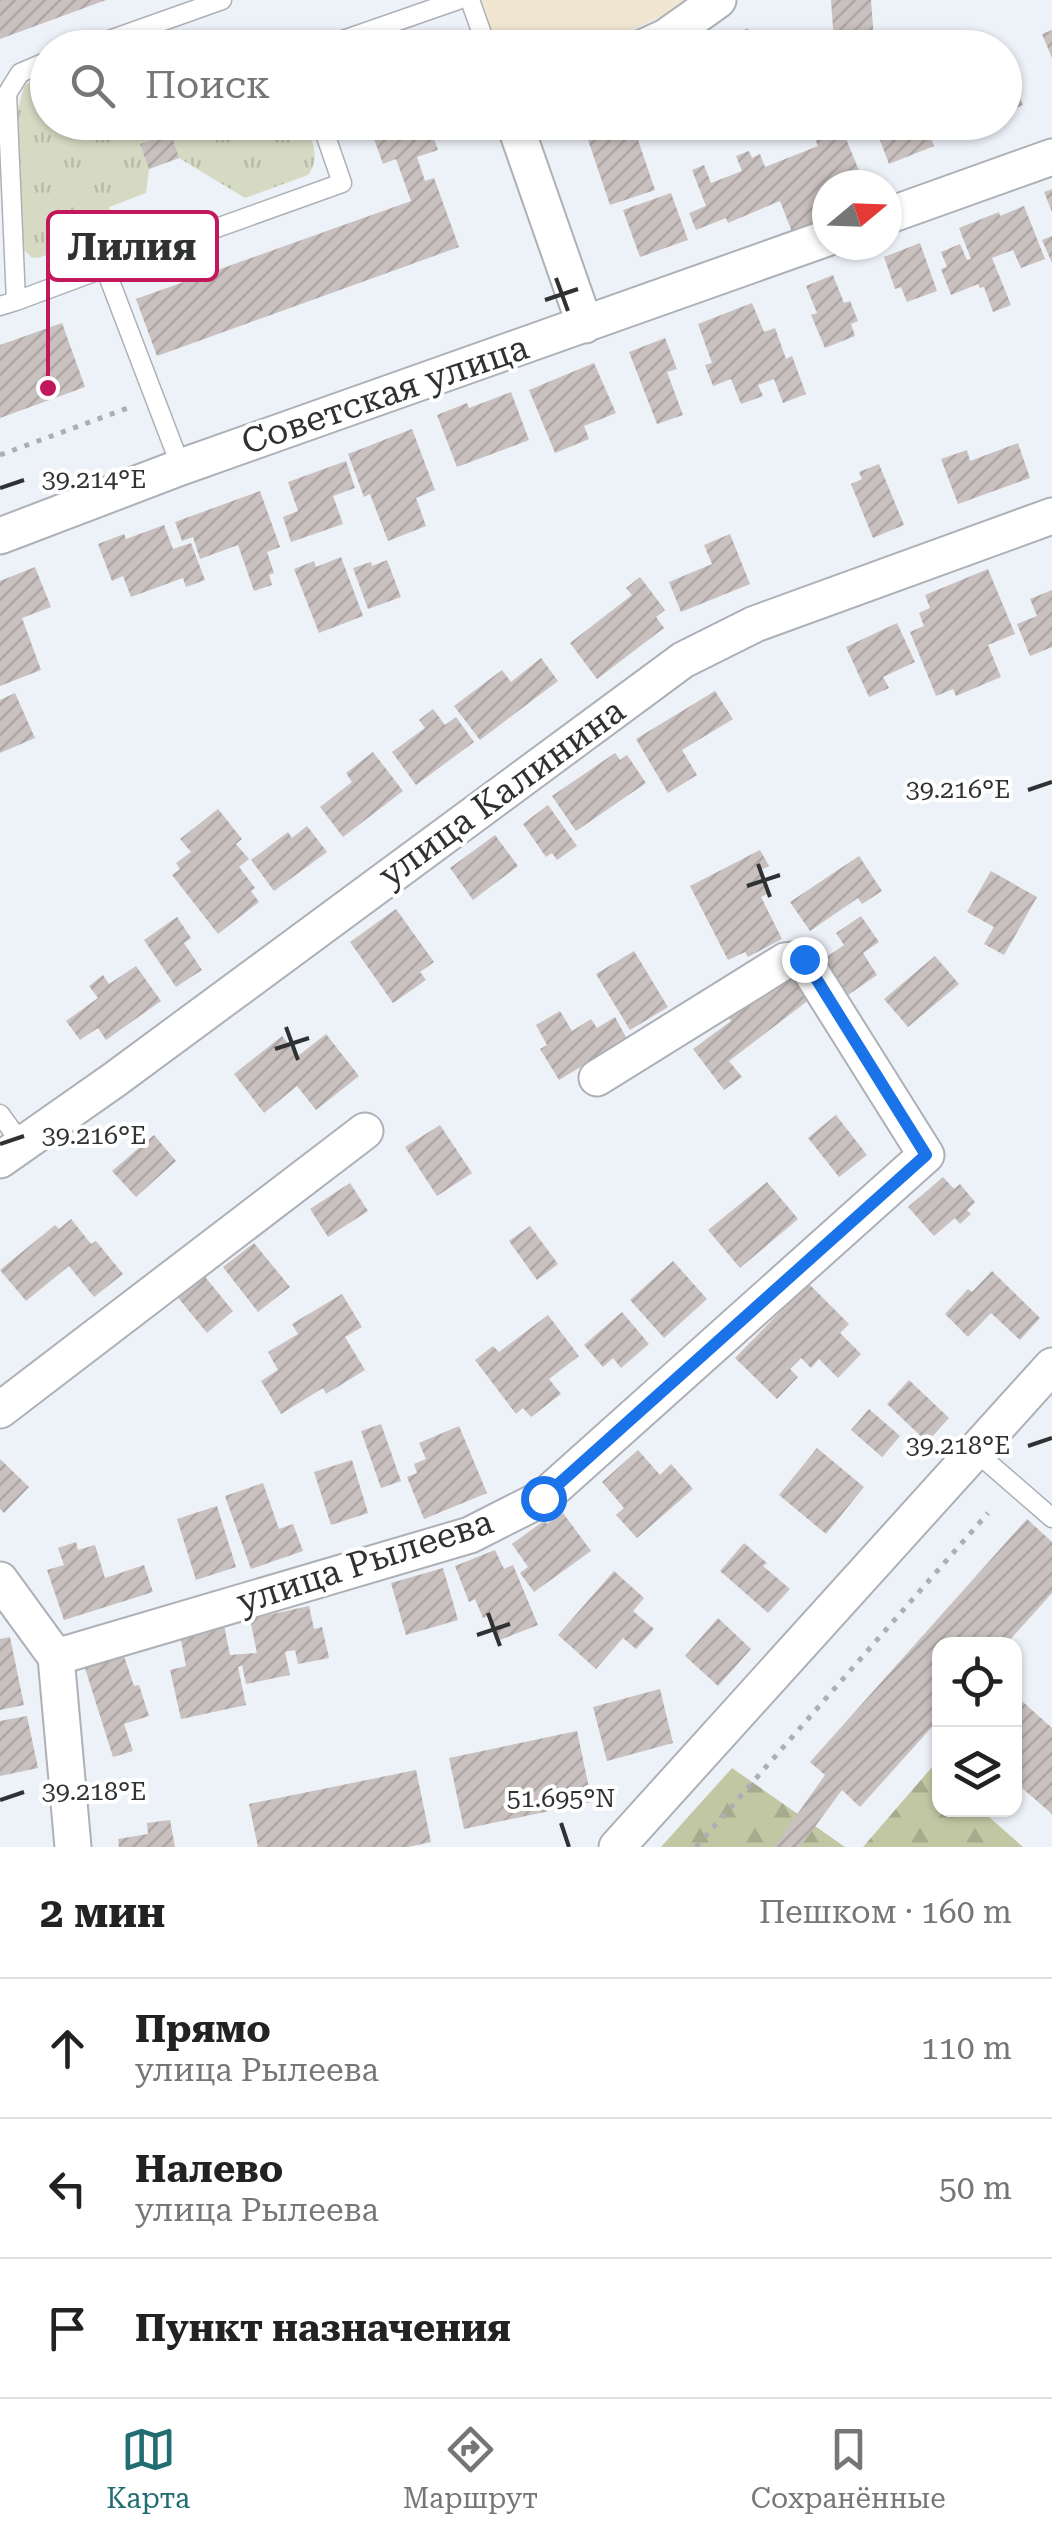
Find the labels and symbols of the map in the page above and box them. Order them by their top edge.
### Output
north arrow [812,170,902,260]
callout: Лилия [48,212,217,280]
text: Лилия [68,225,196,269]
street label: Советская улица [236,327,534,463]
text: 39.214°E [42,465,146,494]
street label: улица Калинина [371,690,633,896]
text: 39.216°E [906,775,1010,804]
route end [782,937,828,983]
text: 39.216°E [42,1121,146,1150]
text: 39.218°E [906,1431,1010,1460]
route start [521,1476,567,1522]
street label: улица Рылеева [232,1501,498,1623]
text: 39.218°E [42,1777,146,1806]
text: 51.695°N [507,1784,615,1813]

